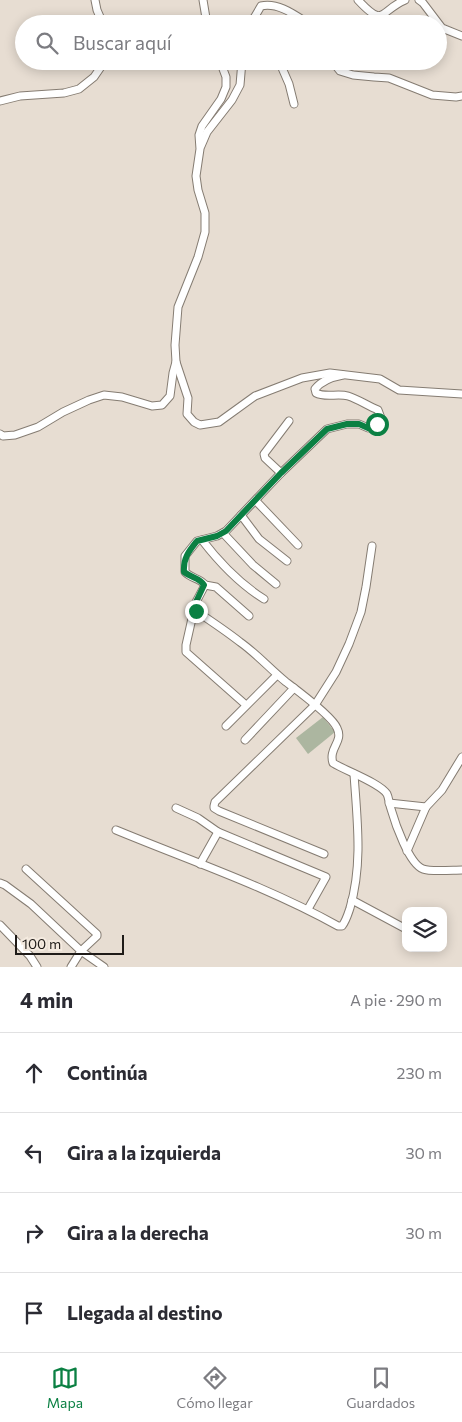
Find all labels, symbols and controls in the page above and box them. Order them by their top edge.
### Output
search box [15,15,447,70]
icon: search [33,29,61,57]
text: Buscar aquí [73,31,172,54]
route start [366,413,389,436]
route end [185,600,208,623]
map controls [402,907,447,952]
button: layers [402,907,447,952]
scale bar [15,932,124,955]
text: 100 m [22,935,61,952]
text: 4 min [20,987,73,1012]
text: A pie · 290 m [350,990,442,1009]
icon: ahead [20,1059,48,1087]
text: Continúa [67,1061,148,1084]
text: 230 m [397,1063,442,1082]
icon: left [20,1139,48,1167]
text: Gira a la izquierda [67,1141,221,1164]
text: 30 m [405,1143,442,1162]
icon: right [20,1219,48,1247]
text: Gira a la derecha [67,1221,209,1244]
text: 30 m [405,1223,442,1242]
icon: arrive [20,1299,48,1327]
text: Llegada al destino [67,1301,223,1324]
tab: Mapa [47,1364,83,1411]
tab: Cómo llegar [177,1364,253,1411]
tab: Guardados [346,1364,415,1411]

